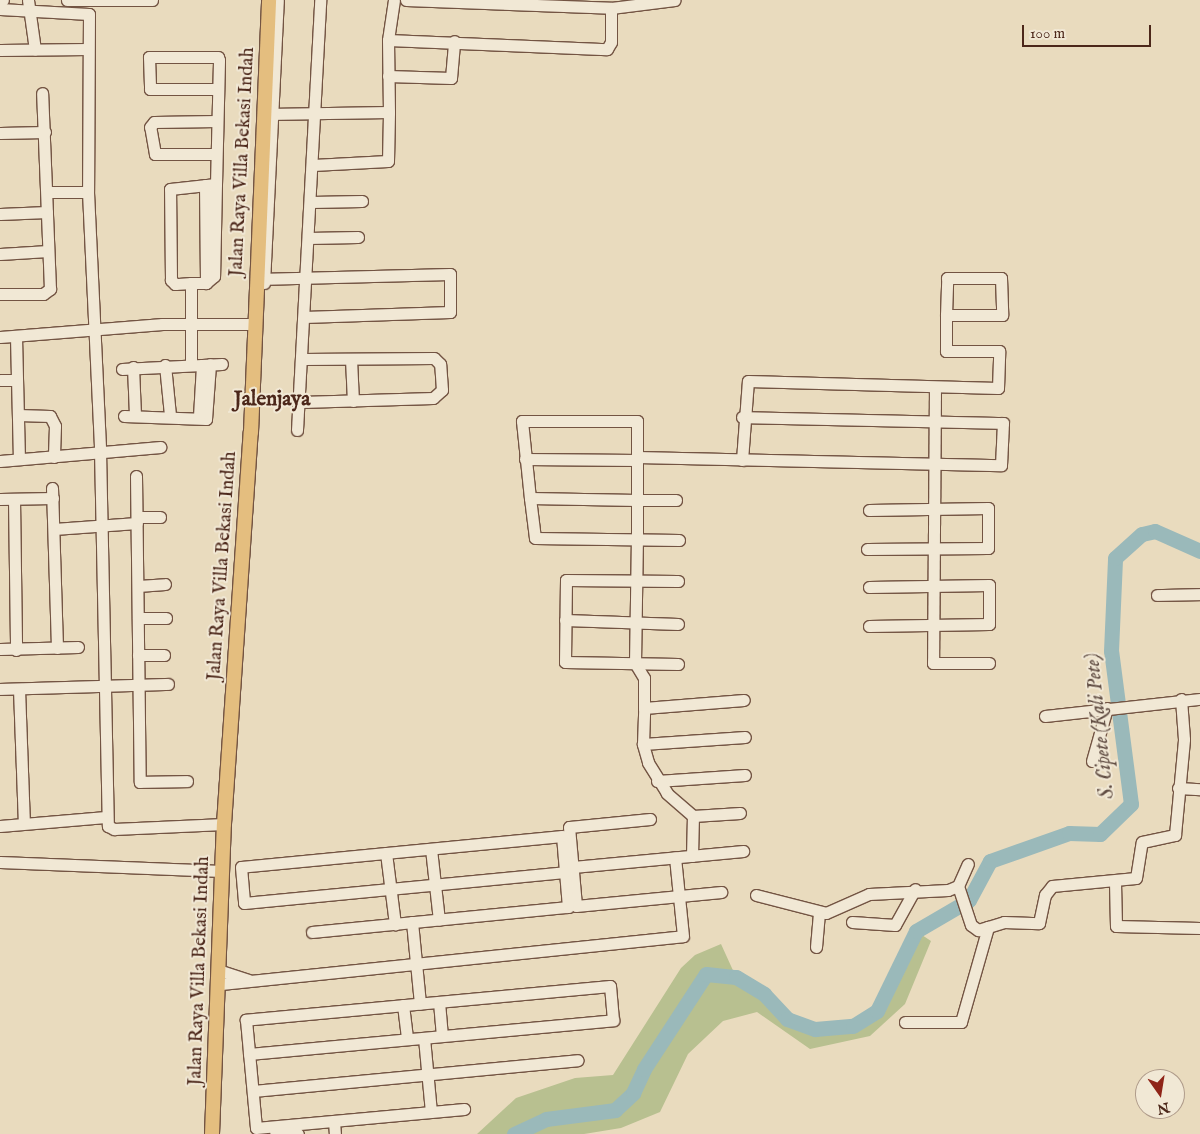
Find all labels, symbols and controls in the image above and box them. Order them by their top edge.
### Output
scale bar [1025,15,1154,47]
text: 100 m [1030,24,1065,43]
street label: Jalan Raya Villa Bekasi Indah [226,47,260,277]
district label: Jalenjaya [234,387,310,413]
street label: Jalan Raya Villa Bekasi Indah [204,451,242,681]
water label: S. Cipete (Kali Pete) [1080,652,1120,800]
street label: Jalan Raya Villa Bekasi Indah [185,856,215,1086]
north arrow [1135,1069,1185,1119]
text: N [1155,1098,1171,1118]

